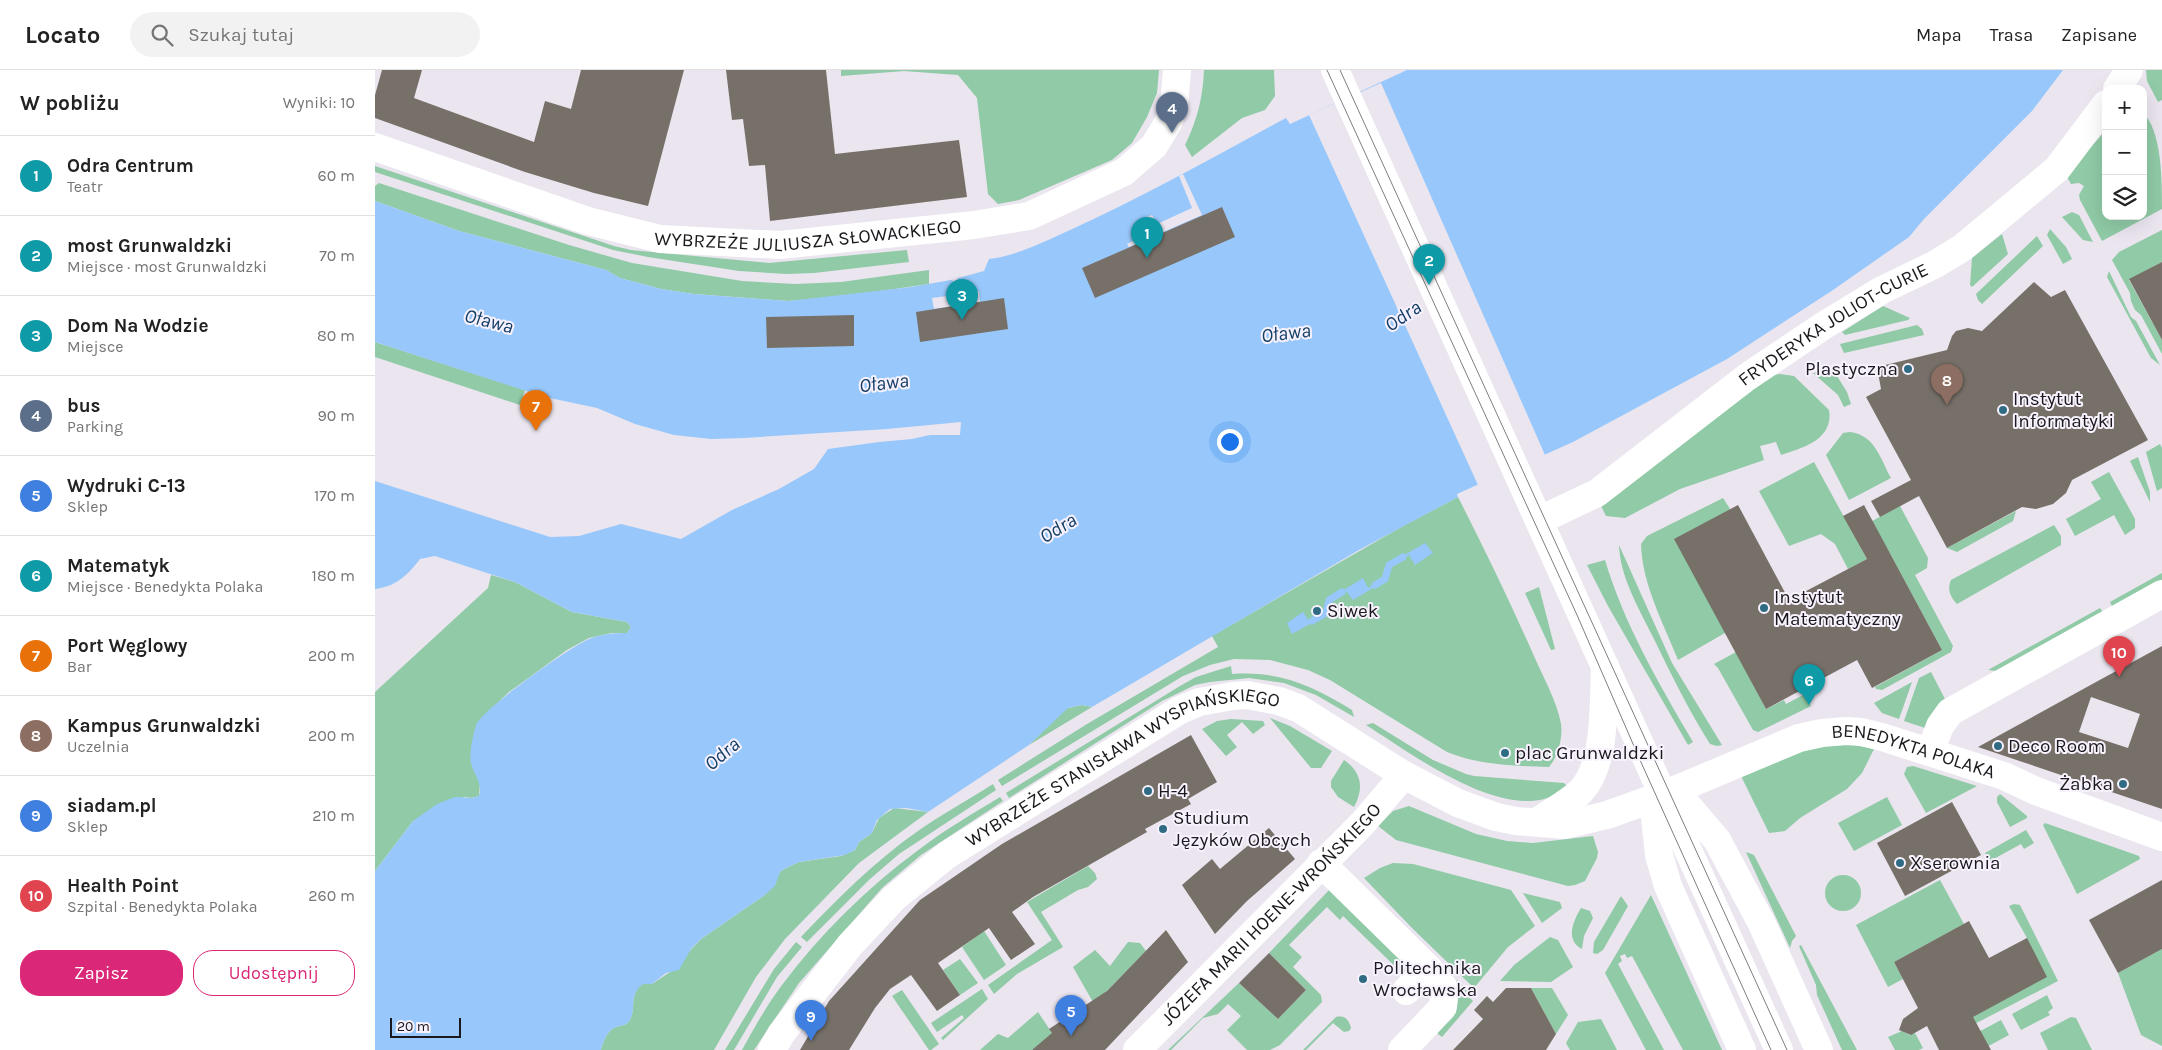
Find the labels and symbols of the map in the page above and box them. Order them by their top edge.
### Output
pin: 4 [1156,92,1188,133]
street label: WYBRZEŻE JULIUSZA SŁOWACKIEGO [654,215,962,256]
pin: 1 [1131,217,1163,258]
pin: 2 [1413,244,1445,285]
street label: FRYDERYKA JOLIOT-CURIE [1734,258,1932,391]
pin: 3 [946,279,978,320]
water label: Odra [1380,295,1426,337]
water label: Oława [462,304,516,338]
water label: Oława [1260,319,1312,347]
place label: Plastyczna [1805,358,1898,380]
marker: Plastyczna [1902,363,1914,375]
pin: 8 [1931,364,1963,405]
water label: Oława [858,369,910,397]
place label: Instytut Informatyki [2013,388,2114,432]
pin: 7 [520,390,552,431]
marker: Instytut Informatyki [1997,404,2009,416]
your location [1217,429,1243,455]
water label: Odra [1035,508,1081,548]
place label: Instytut Matematyczny [1774,586,1901,630]
place label: Siwek [1327,600,1379,622]
marker: Instytut Matematyczny [1758,602,1770,614]
marker: Siwek [1311,605,1323,617]
pin: 10 [2103,636,2135,677]
pin: 6 [1793,664,1825,705]
street label: WYBRZEŻE STANISŁAWA WYSPIAŃSKIEGO [961,684,1282,852]
street label: BENEDYKTA POLAKA [1830,720,1998,783]
water label: Odra [700,733,744,775]
place label: Deco Room [2008,735,2105,757]
marker: Deco Room [1992,740,2004,752]
place label: plac Grunwaldzki [1515,742,1664,764]
marker: plac Grunwaldzki [1499,747,1511,759]
place label: Żabka [2059,773,2113,795]
marker: Żabka [2117,778,2129,790]
place label: H-4 [1158,780,1188,802]
marker: H-4 [1142,785,1154,797]
street label: JÓZEFA MARII HOENE-WROŃSKIEGO [1157,799,1386,1030]
place label: Studium Języków Obcych [1173,807,1311,851]
marker: Studium Języków Obcych [1157,823,1169,835]
place label: Xserownia [1910,852,2001,874]
marker: Xserownia [1894,857,1906,869]
place label: Politechnika Wrocławska [1373,957,1481,1001]
marker: Politechnika Wrocławska [1357,973,1369,985]
pin: 5 [1055,995,1087,1036]
pin: 9 [795,1000,827,1041]
scale bar [390,1015,461,1038]

